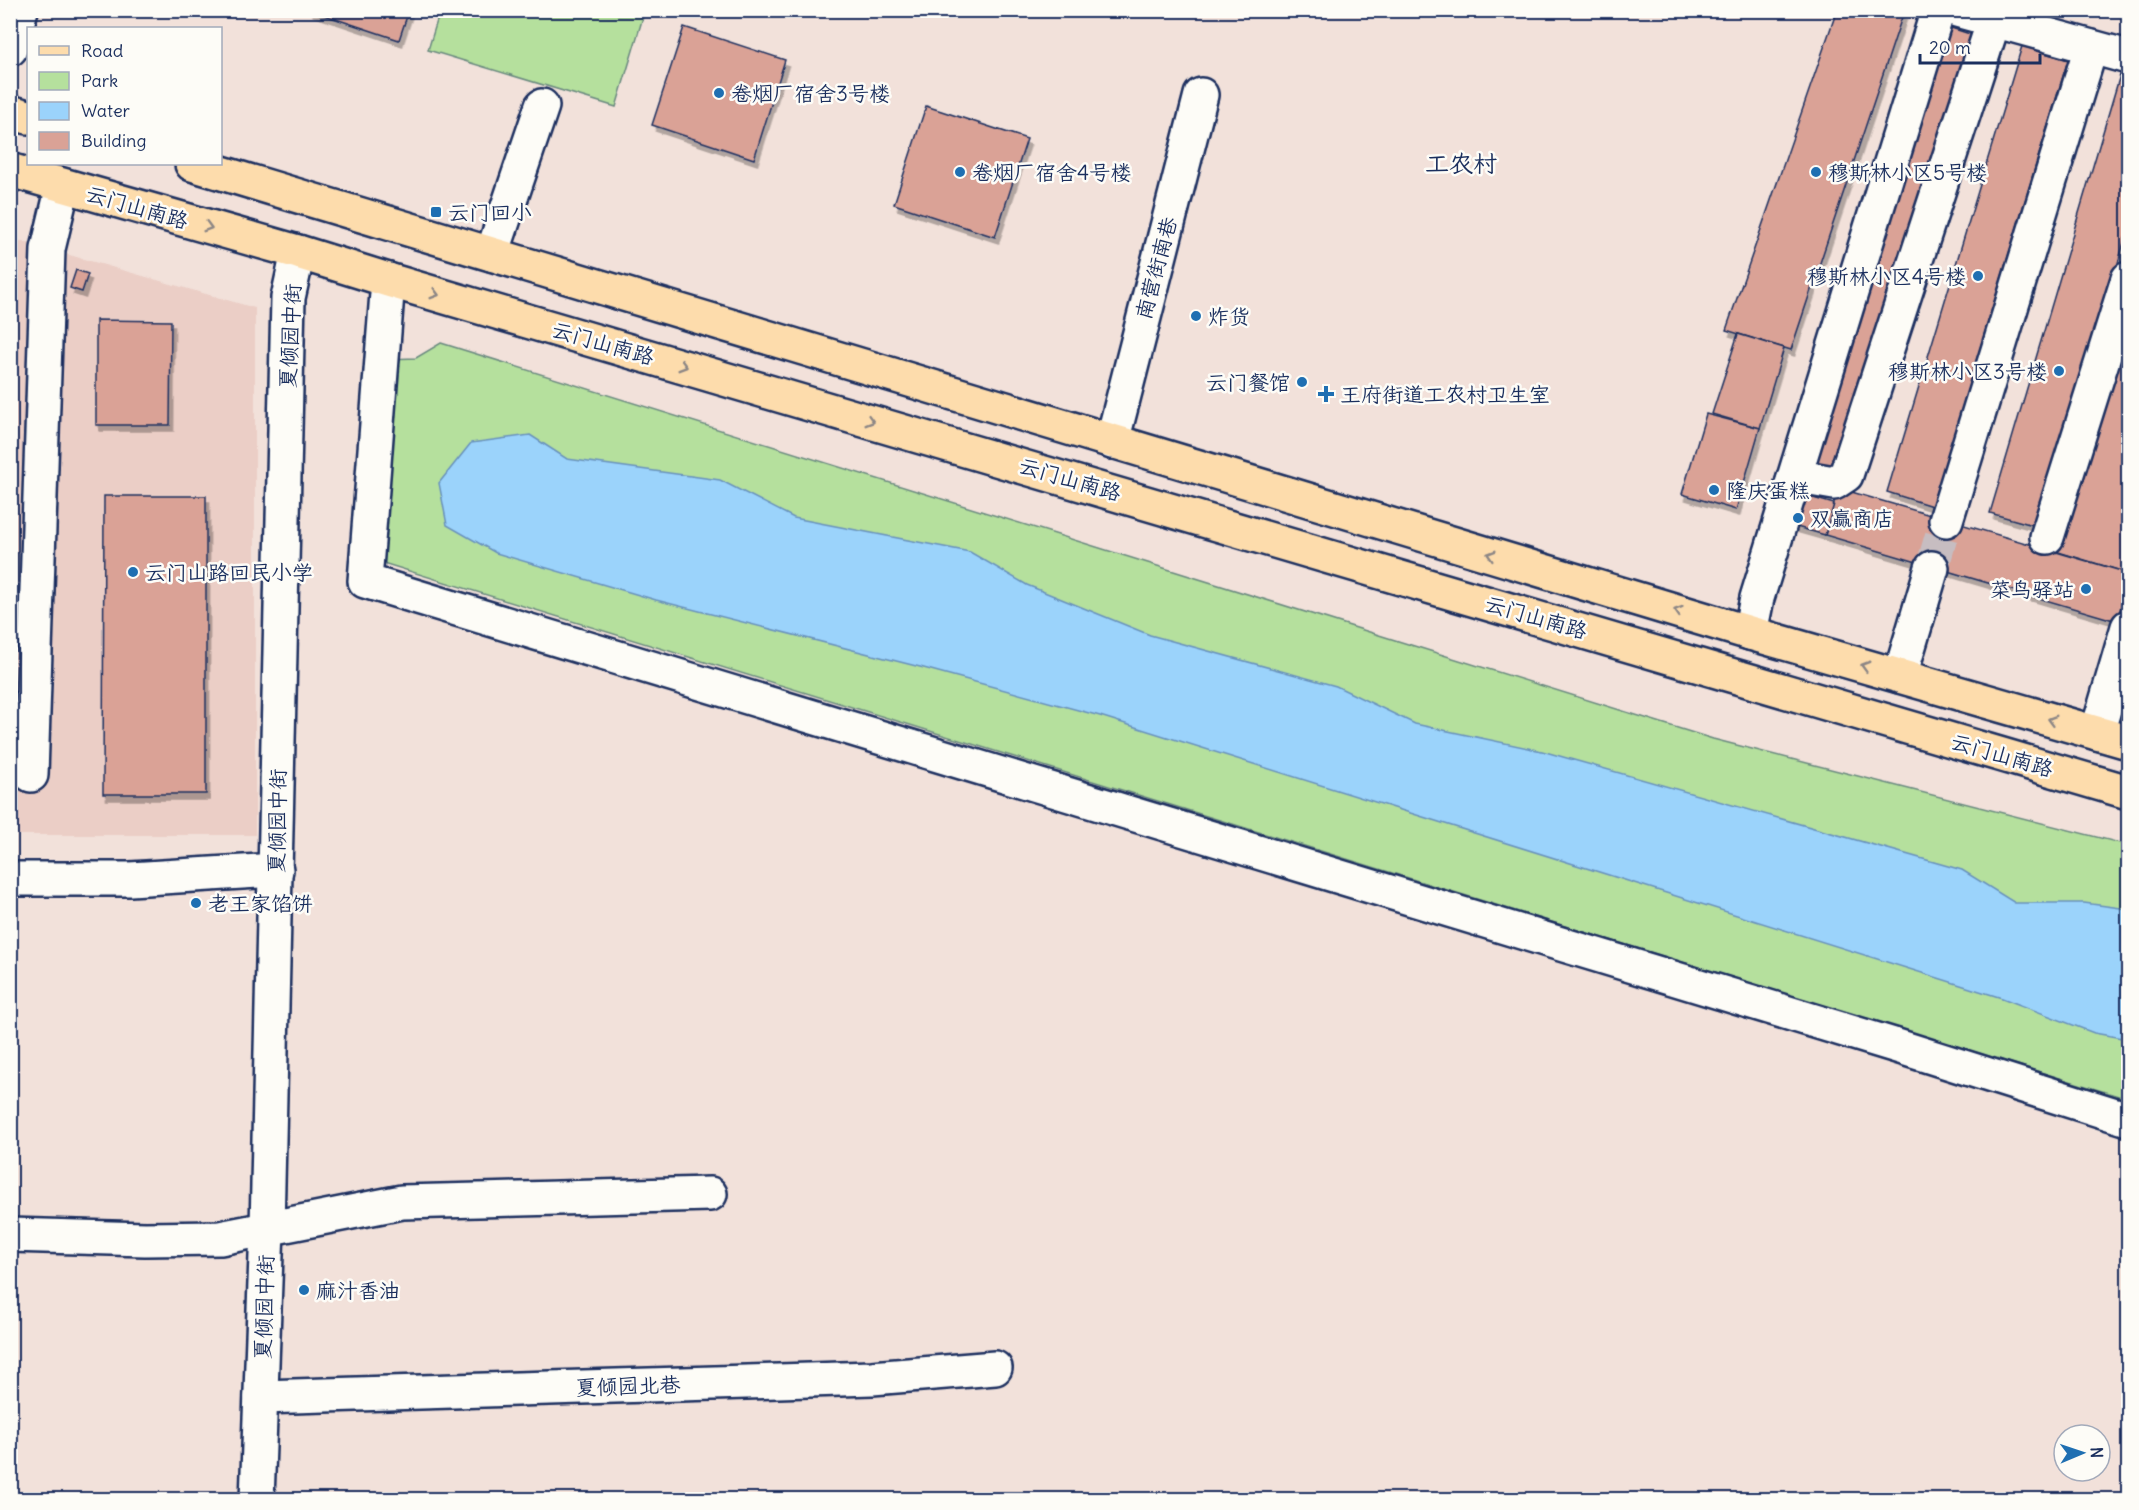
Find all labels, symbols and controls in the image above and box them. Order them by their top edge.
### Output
legend [27,27,222,165]
scale bar [1920,27,2040,65]
text: 20 m [1929,36,1971,59]
text: Road [81,39,124,62]
text: Park [81,69,118,92]
place label: 卷烟厂宿舍3号楼 [731,80,890,107]
marker: 卷烟厂宿舍3号楼 [712,86,726,100]
text: Water [81,99,131,122]
text: Building [81,129,146,152]
district label: 工农村 [1425,148,1497,178]
place label: 卷烟厂宿舍4号楼 [972,159,1131,186]
place label: 穆斯林小区5号楼 [1828,159,1987,186]
marker: 卷烟厂宿舍4号楼 [953,165,967,179]
marker: 穆斯林小区5号楼 [1809,165,1823,179]
street label: 云门山南路 [83,180,191,234]
place label: 云门回小 [448,199,532,226]
marker: 云门回小 [429,205,443,219]
street label: 南营街南巷 [1129,214,1183,322]
one-way arrow [203,219,213,232]
place label: 穆斯林小区4号楼 [1807,263,1966,290]
marker: 穆斯林小区4号楼 [1971,269,1985,283]
street label: 夏倾园中街 [274,283,306,389]
one-way arrow [429,287,440,299]
place label: 炸货 [1208,303,1250,330]
marker: 炸货 [1189,309,1203,323]
street label: 云门山南路 [549,316,657,370]
place label: 穆斯林小区3号楼 [1888,358,2047,385]
one-way arrow [677,359,688,371]
marker: 穆斯林小区3号楼 [2052,364,2066,378]
place label: 云门餐馆 [1206,369,1290,396]
marker: 云门餐馆 [1295,375,1309,389]
place label: 王府街道工农村卫生室 [1340,381,1550,408]
marker: 王府街道工农村卫生室 [1317,385,1335,403]
one-way arrow [864,414,875,426]
street label: 云门山南路 [1016,452,1124,506]
place label: 隆庆蛋糕 [1726,477,1810,504]
marker: 隆庆蛋糕 [1707,483,1721,497]
place label: 双赢商店 [1810,505,1894,532]
marker: 双赢商店 [1791,511,1805,525]
one-way arrow [1486,550,1497,562]
place label: 云门山路回民小学 [145,559,313,586]
marker: 云门山路回民小学 [126,565,140,579]
place label: 菜鸟驿站 [1990,576,2074,603]
marker: 菜鸟驿站 [2079,582,2093,596]
street label: 云门山南路 [1482,590,1590,644]
one-way arrow [1673,606,1684,618]
one-way arrow [1860,661,1871,673]
one-way arrow [2047,715,2058,727]
street label: 云门山南路 [1948,728,2056,782]
street label: 夏倾园中街 [263,768,291,874]
place label: 老王家馅饼 [208,890,313,917]
marker: 老王家馅饼 [189,896,203,910]
street label: 夏倾园中街 [249,1254,279,1360]
place label: 麻汁香油 [316,1277,400,1304]
marker: 麻汁香油 [297,1283,311,1297]
street label: 夏倾园北巷 [575,1371,681,1401]
north arrow [2052,1423,2112,1483]
text: N [2087,1447,2107,1458]

